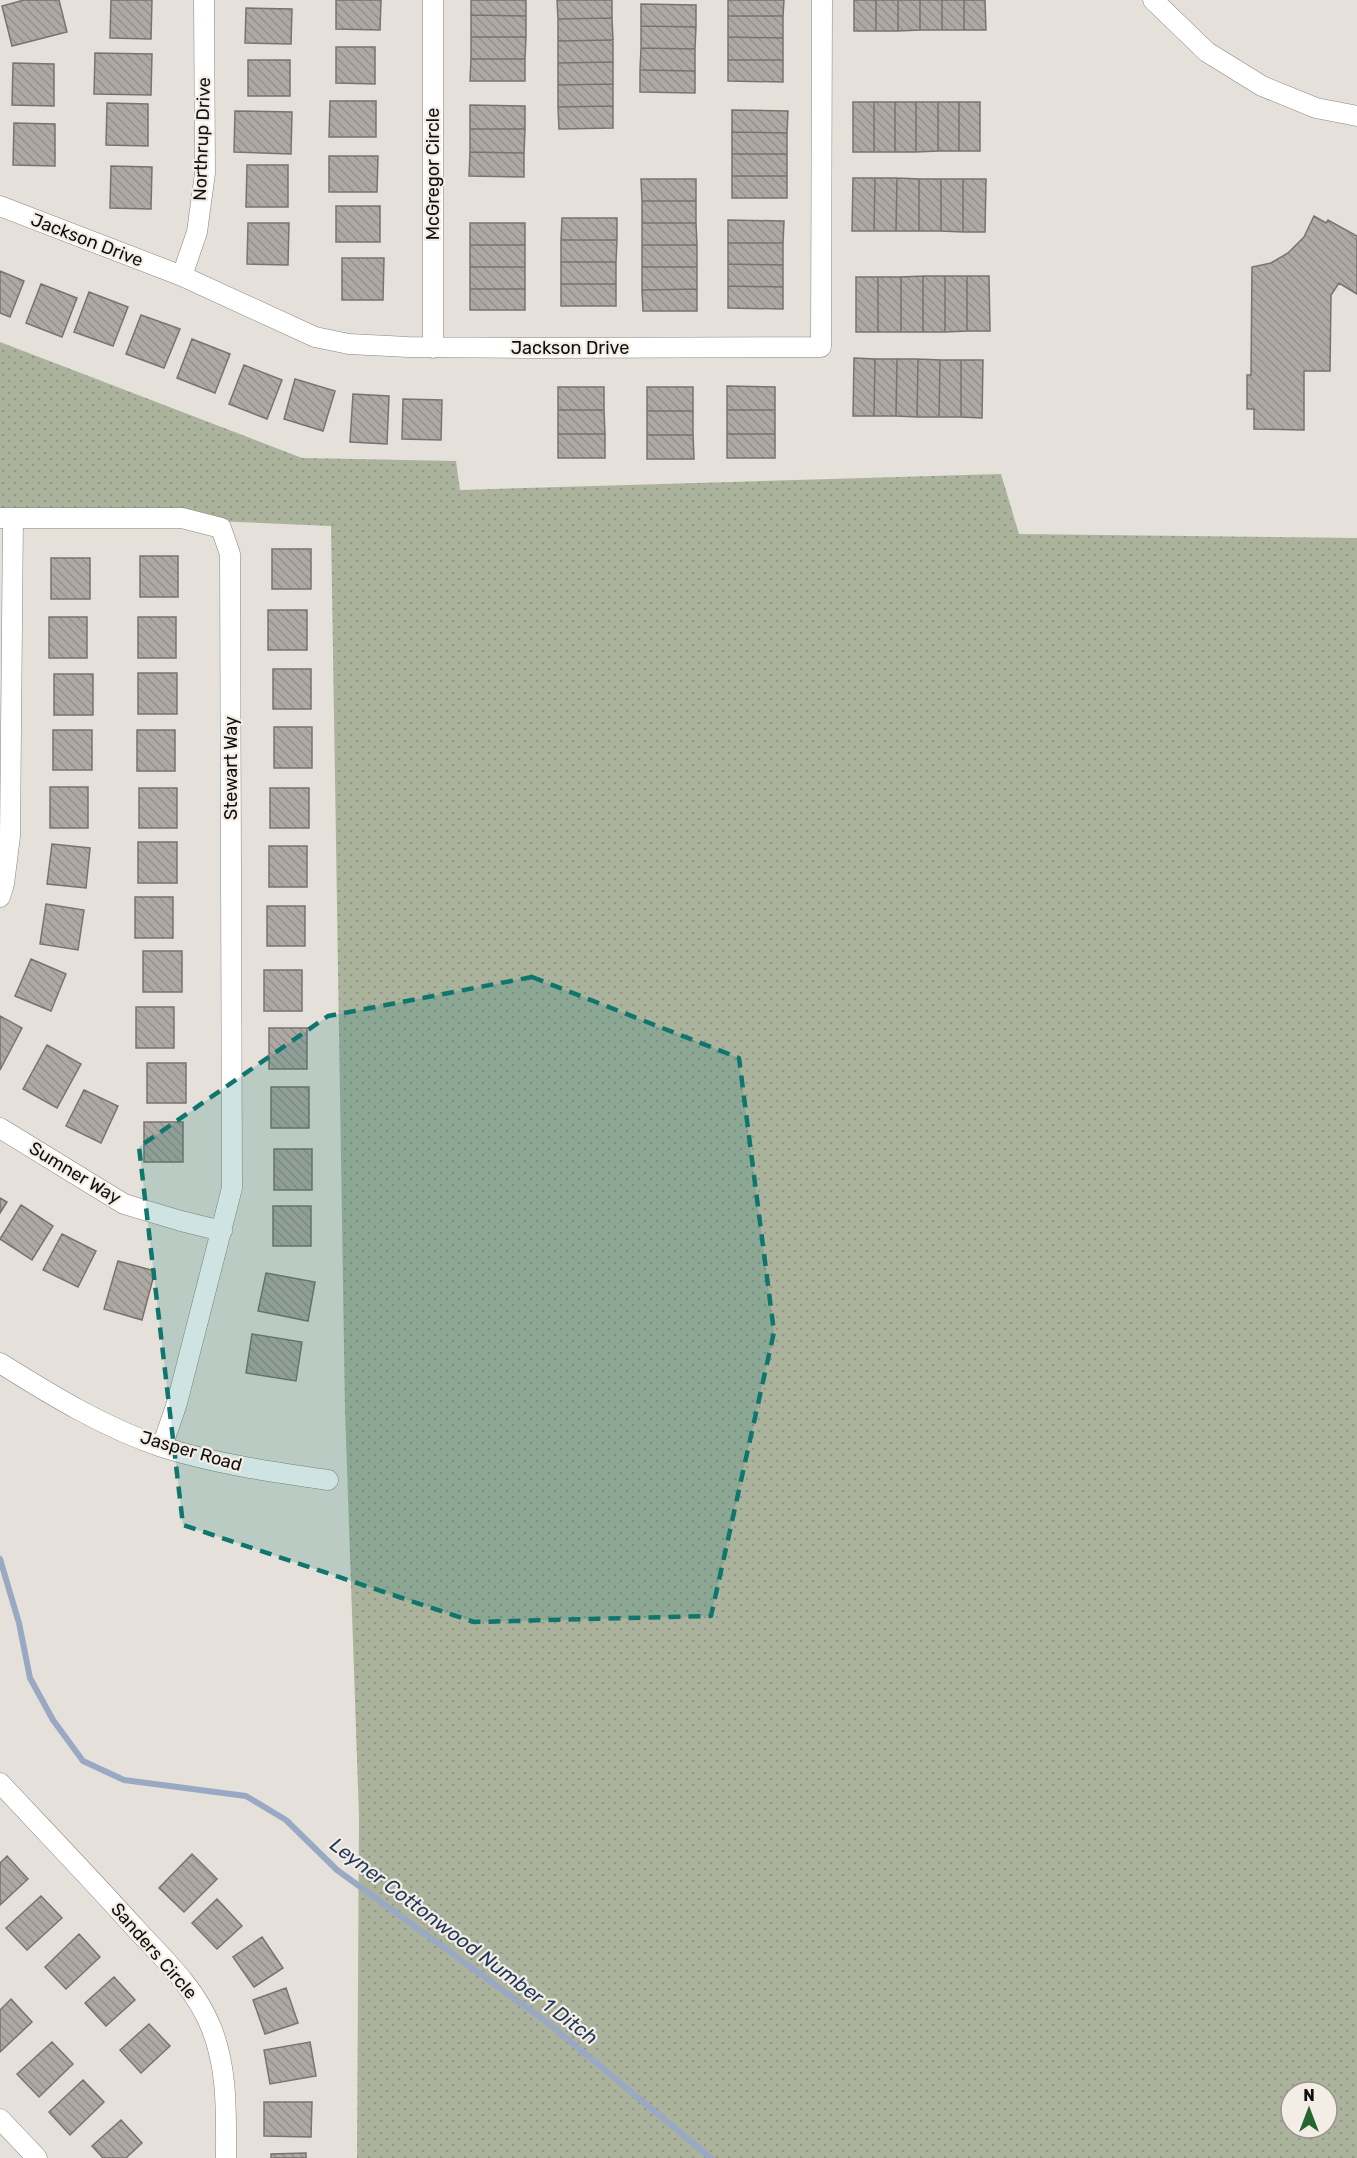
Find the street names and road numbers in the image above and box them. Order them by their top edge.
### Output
street label: Northrup Drive [189,77,215,201]
street label: McGregor Circle [422,108,444,240]
street label: Jackson Drive [28,209,146,271]
street label: Jackson Drive [511,337,629,359]
street label: Stewart Way [220,716,242,820]
street label: Sumner Way [25,1137,125,1209]
street label: Jasper Road [138,1426,244,1476]
street label: Sanders Circle [106,1898,202,2004]

